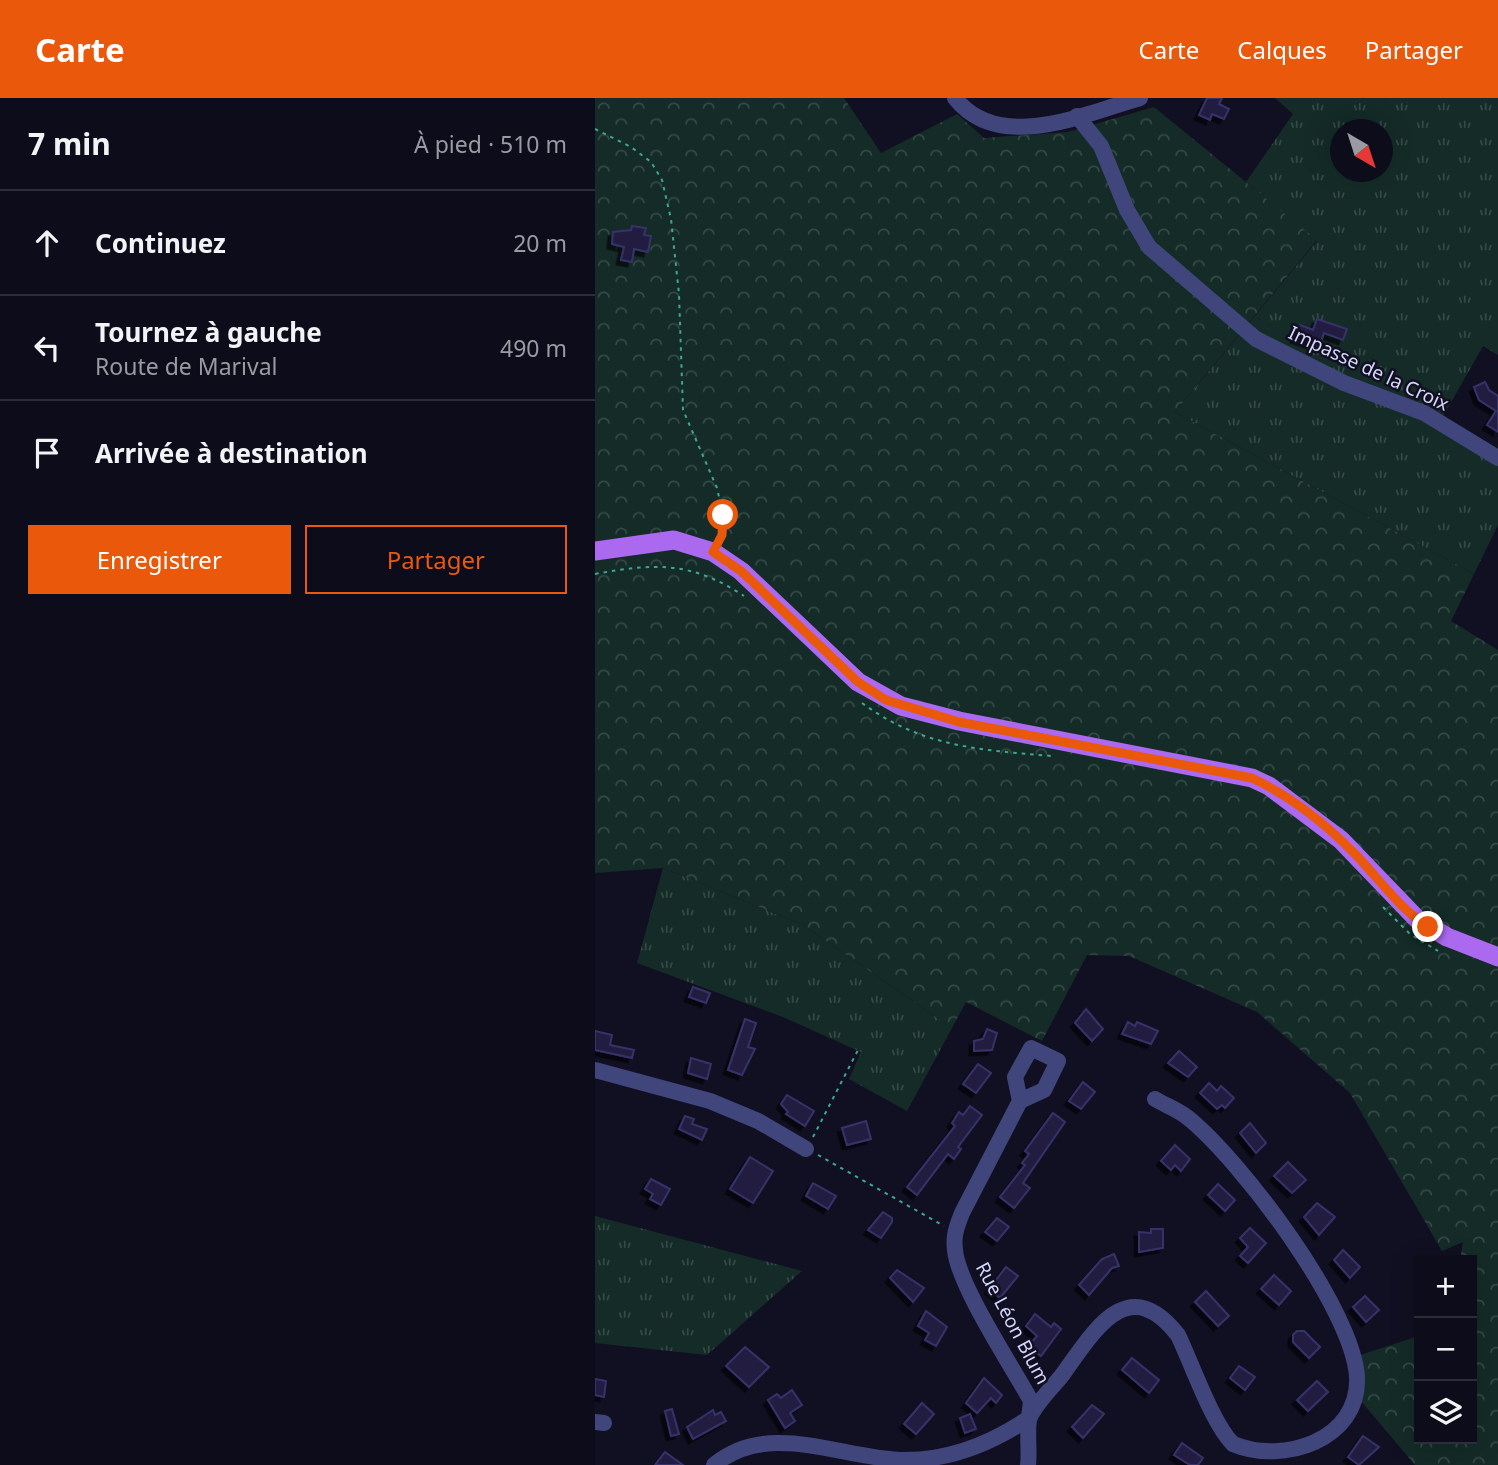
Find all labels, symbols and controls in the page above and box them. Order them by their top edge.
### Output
text: Carte [35,27,125,72]
text: Carte [1139,33,1199,66]
text: Calques [1237,33,1327,66]
text: Partager [1365,33,1463,66]
north arrow [1330,119,1393,182]
text: 7 min [28,123,111,164]
text: À pied · 510 m [414,128,567,160]
icon: ahead [28,224,66,262]
text: Continuez [95,225,226,261]
text: 20 m [513,227,567,259]
text: Tournez à gauche [95,314,322,350]
street label: Impasse de la Croix [1285,319,1453,417]
icon: left [28,329,66,367]
text: 490 m [500,332,567,364]
text: Route de Marival [95,350,278,382]
icon: arrive [28,434,66,472]
text: Arrivée à destination [95,435,368,471]
route start [707,499,738,530]
button: Enregistrer [28,525,291,594]
button: Partager [305,525,567,594]
route end [1412,911,1443,942]
map controls [1414,1255,1477,1444]
button: + [1414,1255,1477,1318]
street label: Rue Léon Blum [970,1257,1056,1389]
button: − [1414,1318,1477,1381]
button: layers [1414,1381,1477,1444]

